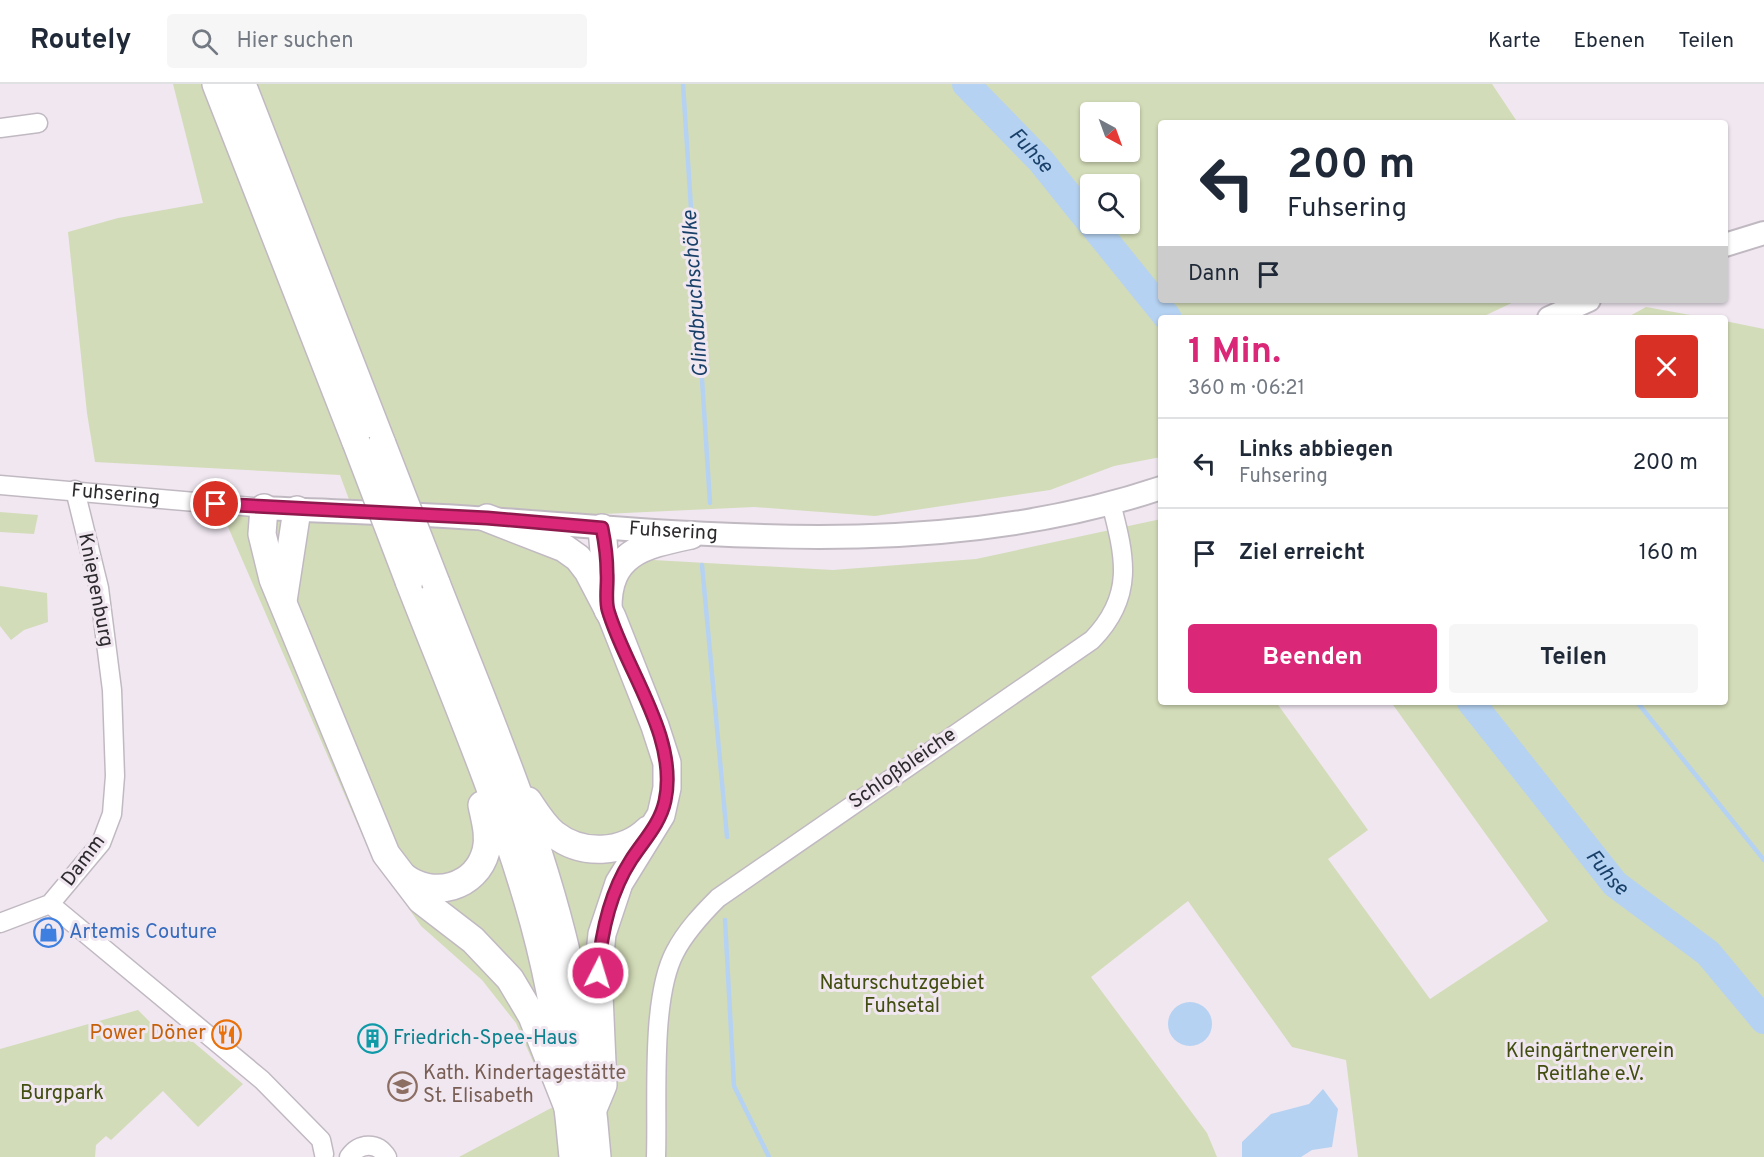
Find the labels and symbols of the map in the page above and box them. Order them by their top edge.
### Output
north arrow [1080,102,1140,162]
water label: Fuhse [1003,122,1060,180]
water label: Glindbruchschölke [677,208,715,378]
street label: Fuhsering [70,478,161,512]
pin [190,478,241,529]
street label: Fuhsering [628,516,718,547]
street label: Kniepenburg [71,531,119,649]
street label: Schloßbleiche [844,722,962,816]
street label: Damm [56,830,112,892]
water label: Fuhse [1579,844,1634,903]
shop icon: Artemis Couture [32,917,64,949]
place label: Artemis Couture [69,920,217,946]
position arrow [566,941,630,1005]
park label: Naturschutzgebiet Fuhsetal [819,971,985,1020]
restaurant icon: Power Döner [211,1018,243,1050]
place label: Power Döner [89,1021,206,1047]
building icon: Friedrich-Spee-Haus [356,1023,388,1055]
place label: Friedrich-Spee-Haus [393,1026,578,1052]
park label: Kleingärtnerverein Reitlahe e.V. [1506,1039,1674,1088]
place label: Kath. Kindertagestätte St. Elisabeth [423,1061,626,1110]
school or university icon: Kath. Kindertagestätte St. Elisabeth [386,1070,418,1102]
park label: Burgpark [20,1081,104,1107]

